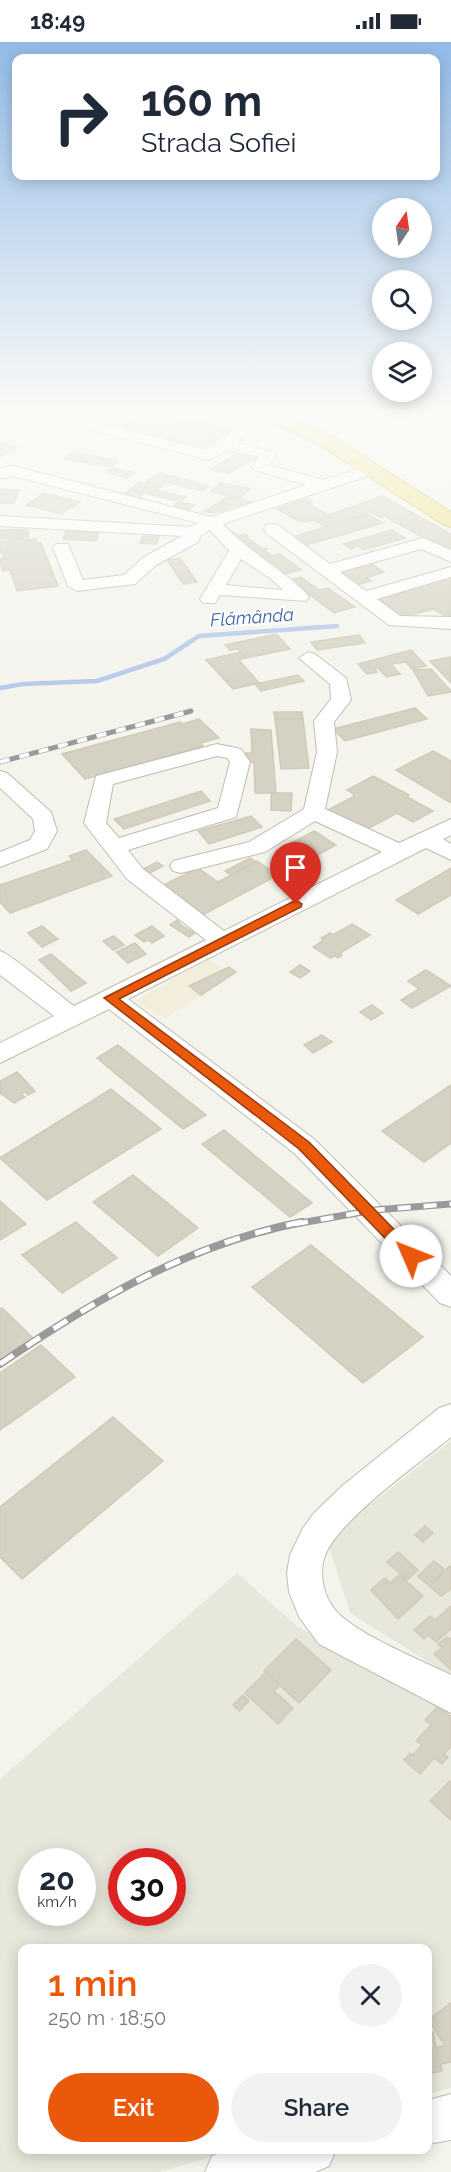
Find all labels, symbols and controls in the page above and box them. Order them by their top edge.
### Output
text: 18:49 [30,8,85,34]
text: 160 m [141,77,262,126]
icon: right [42,78,120,156]
text: Strada Sofiei [141,127,296,158]
north arrow [372,198,432,258]
map controls [372,198,432,402]
button: search [372,270,432,330]
button: layers [372,342,432,402]
water label: Flămânda [209,604,295,630]
pin [270,842,321,904]
icon: arrive [279,851,312,884]
position arrow [379,1224,443,1288]
speed limit sign: 30 [108,1848,186,1926]
text: 20 [39,1862,75,1897]
text: km/h [37,1893,77,1911]
text: 1 min [48,1962,137,2004]
button: close [339,1964,402,2027]
text: 250 m · 18:50 [48,2006,166,2030]
button: Exit [48,2073,219,2142]
button: Share [231,2073,402,2142]

